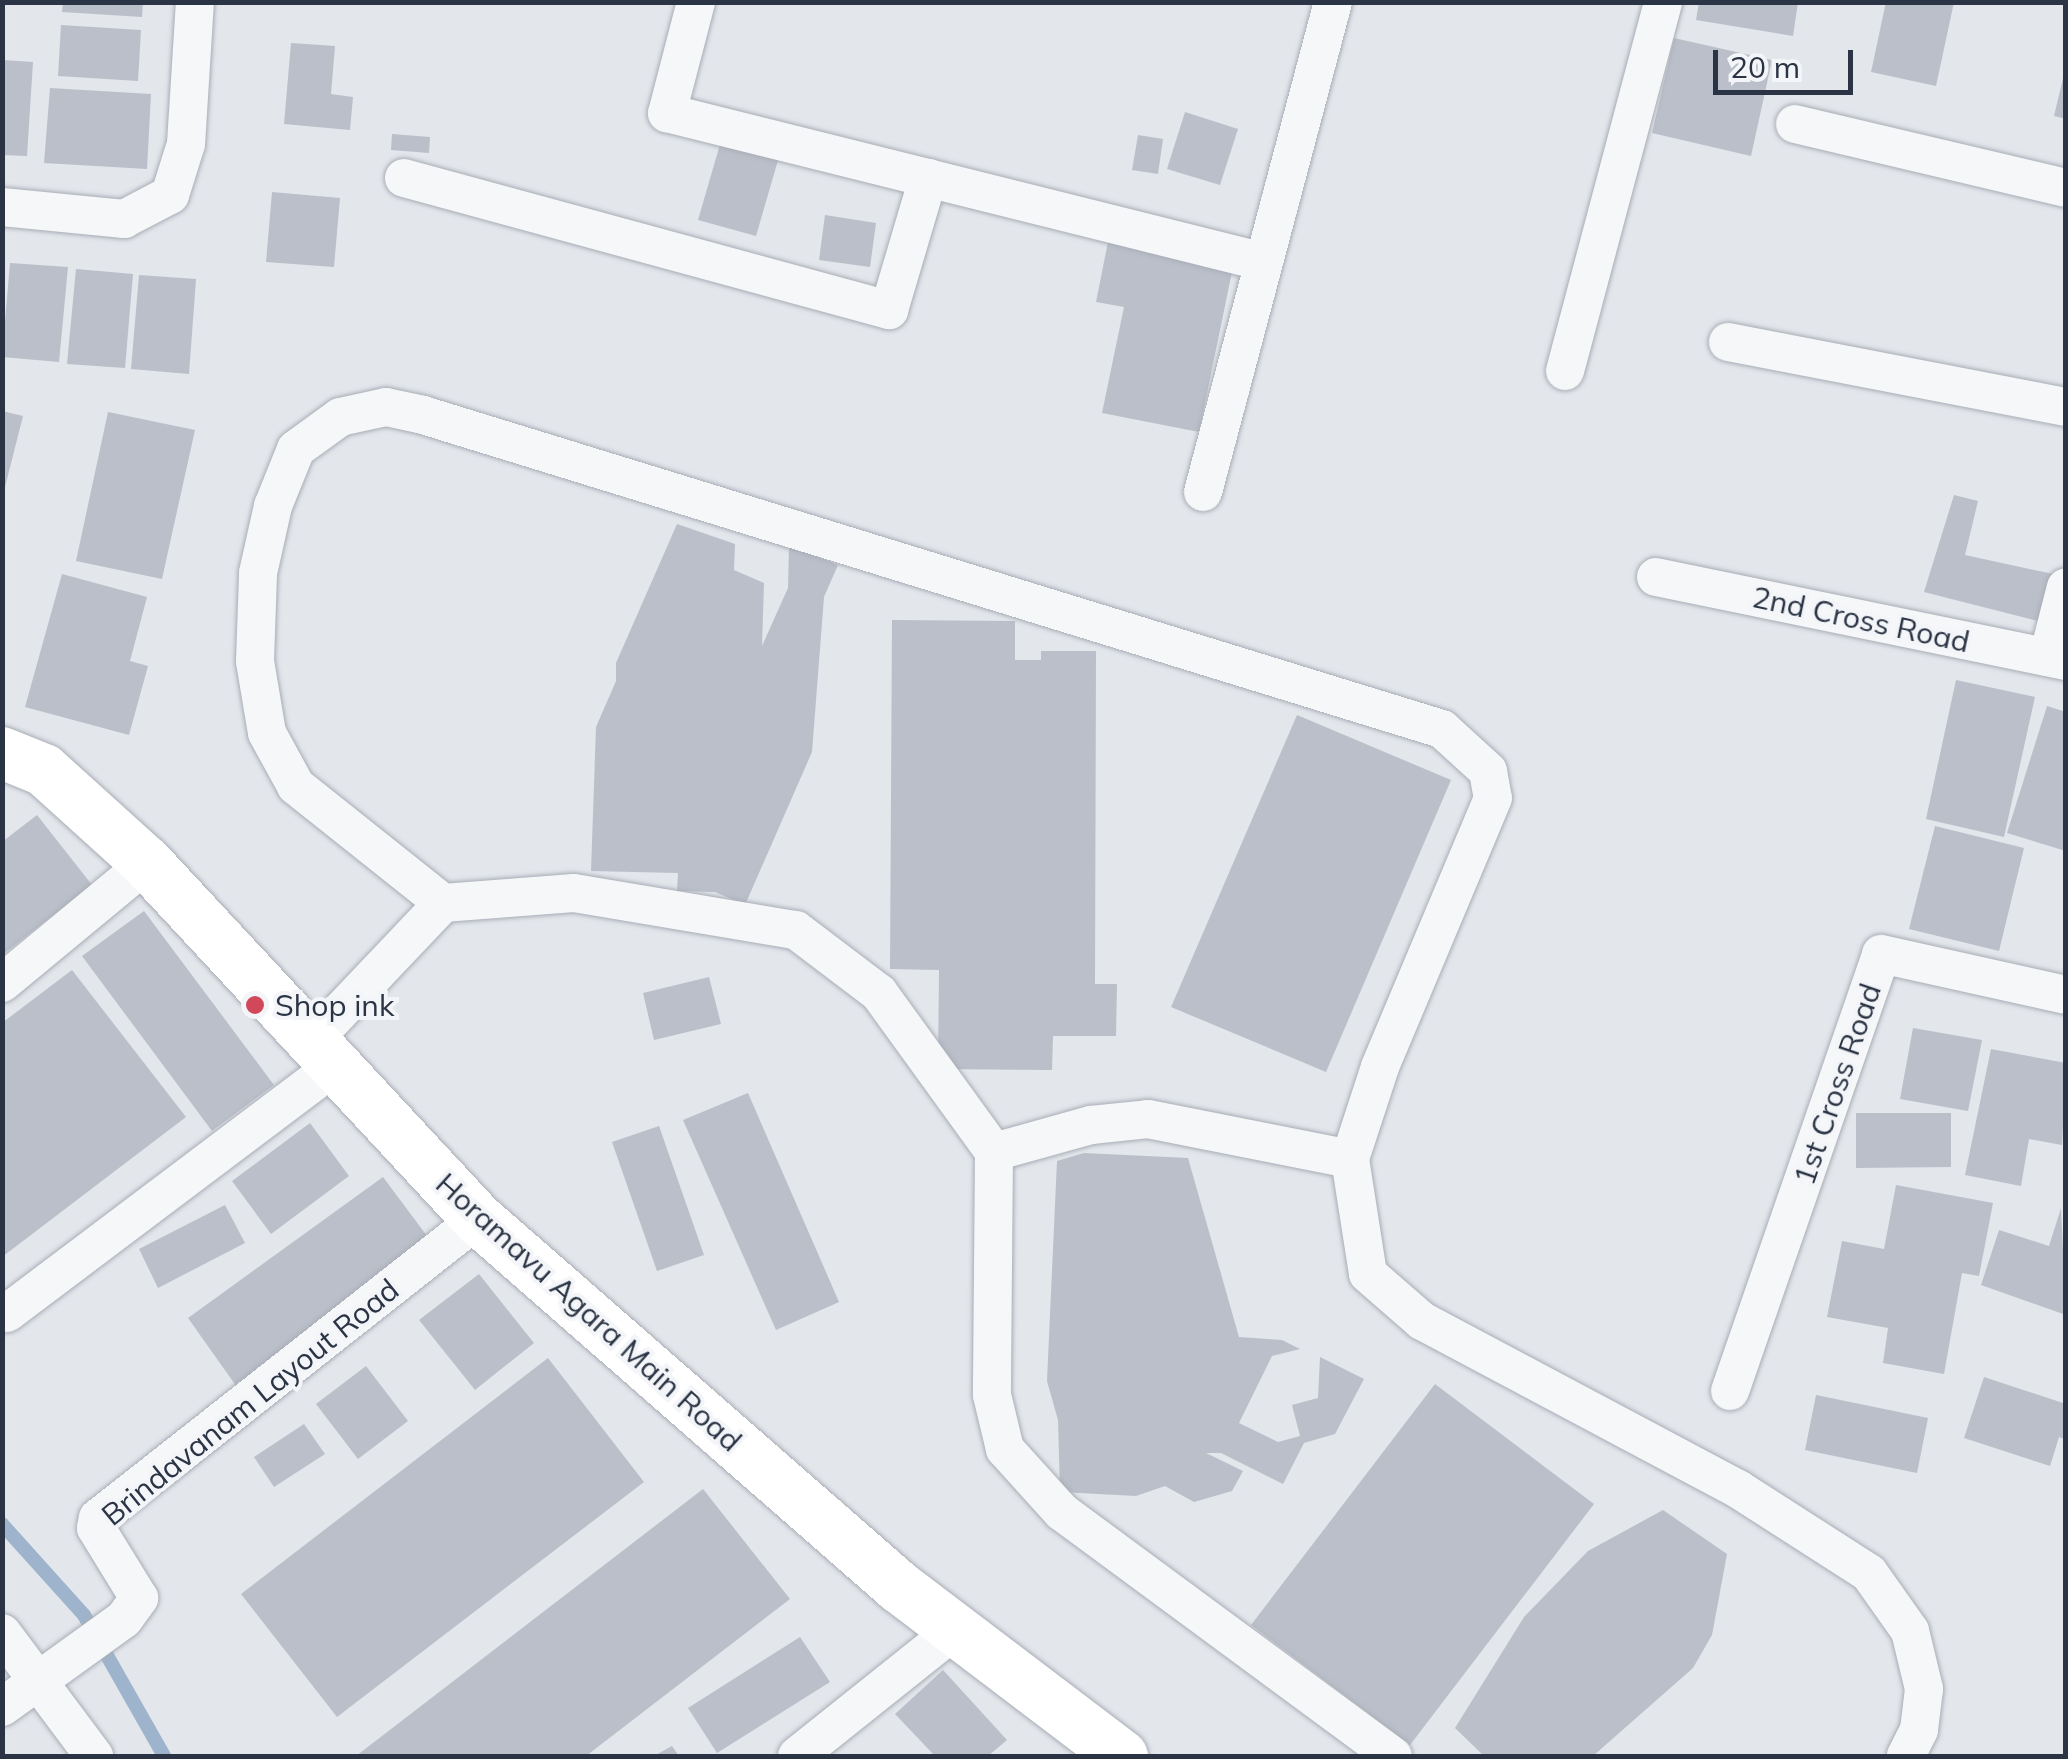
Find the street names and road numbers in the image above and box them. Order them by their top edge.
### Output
street label: 2nd Cross Road [1749,578,1973,660]
street label: 1st Cross Road [1786,979,1888,1189]
street label: Horamavu Agara Main Road [429,1165,749,1459]
street label: Brindavanam Layout Road [94,1271,406,1533]

